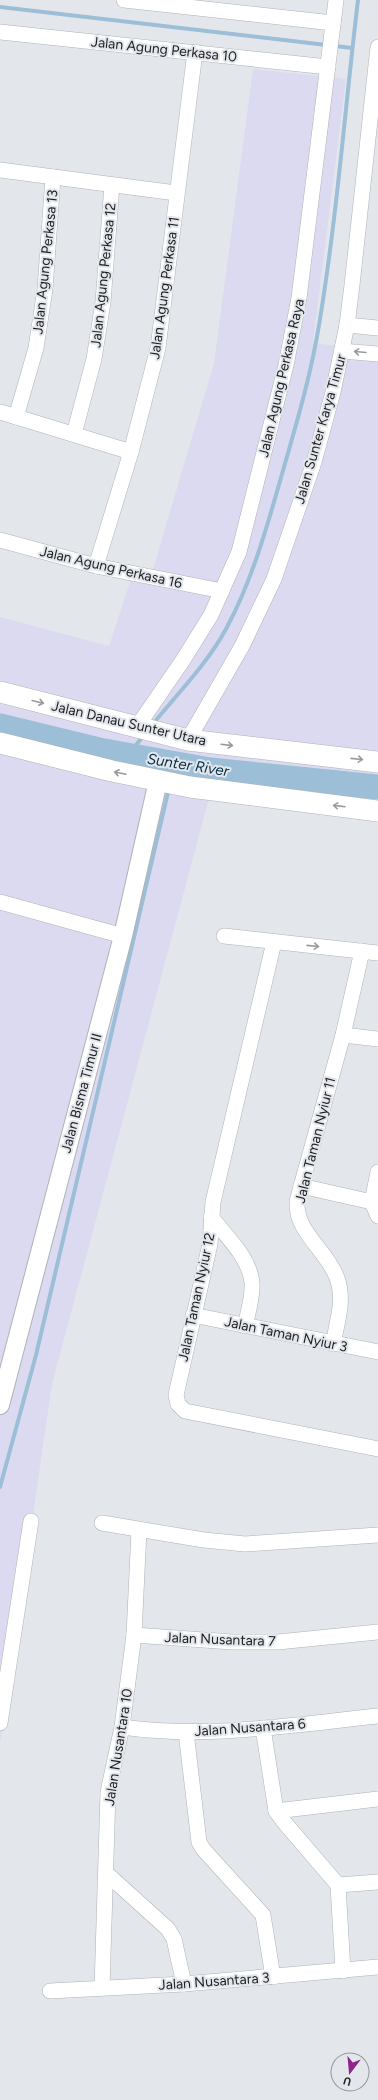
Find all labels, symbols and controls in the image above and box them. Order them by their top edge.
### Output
street label: Jalan Agung Perkasa 10 [90,33,238,66]
street label: Jalan Agung Perkasa 13 [29,189,62,335]
street label: Jalan Agung Perkasa 12 [87,202,120,348]
street label: Jalan Agung Perkasa 11 [146,216,183,360]
street label: Jalan Agung Perkasa Raya [255,297,308,459]
one-way arrow [354,349,367,356]
street label: Jalan Sunter Karya Timur [291,352,350,506]
street label: Jalan Agung Perkasa 16 [38,543,184,592]
street label: Jalan Danau Sunter Utara [50,697,208,750]
one-way arrow [31,699,44,706]
one-way arrow [220,741,233,749]
water label: Sunter River [146,750,231,780]
one-way arrow [350,756,363,763]
one-way arrow [114,768,127,776]
one-way arrow [333,802,346,810]
one-way arrow [306,942,319,950]
street label: Jalan Bisma Timur II [57,1031,106,1155]
street label: Jalan Taman Nyiur 11 [292,1075,339,1205]
street label: Jalan Taman Nyiur 12 [175,1231,218,1363]
street label: Jalan Taman Nyiur 3 [223,1313,349,1356]
street label: Jalan Nusantara 7 [164,1629,276,1650]
street label: Jalan Nusantara 10 [101,1687,136,1807]
street label: Jalan Nusantara 6 [194,1715,306,1740]
street label: Jalan Nusantara 3 [158,1969,270,1994]
north arrow [330,2052,370,2092]
text: U [342,2074,353,2088]

